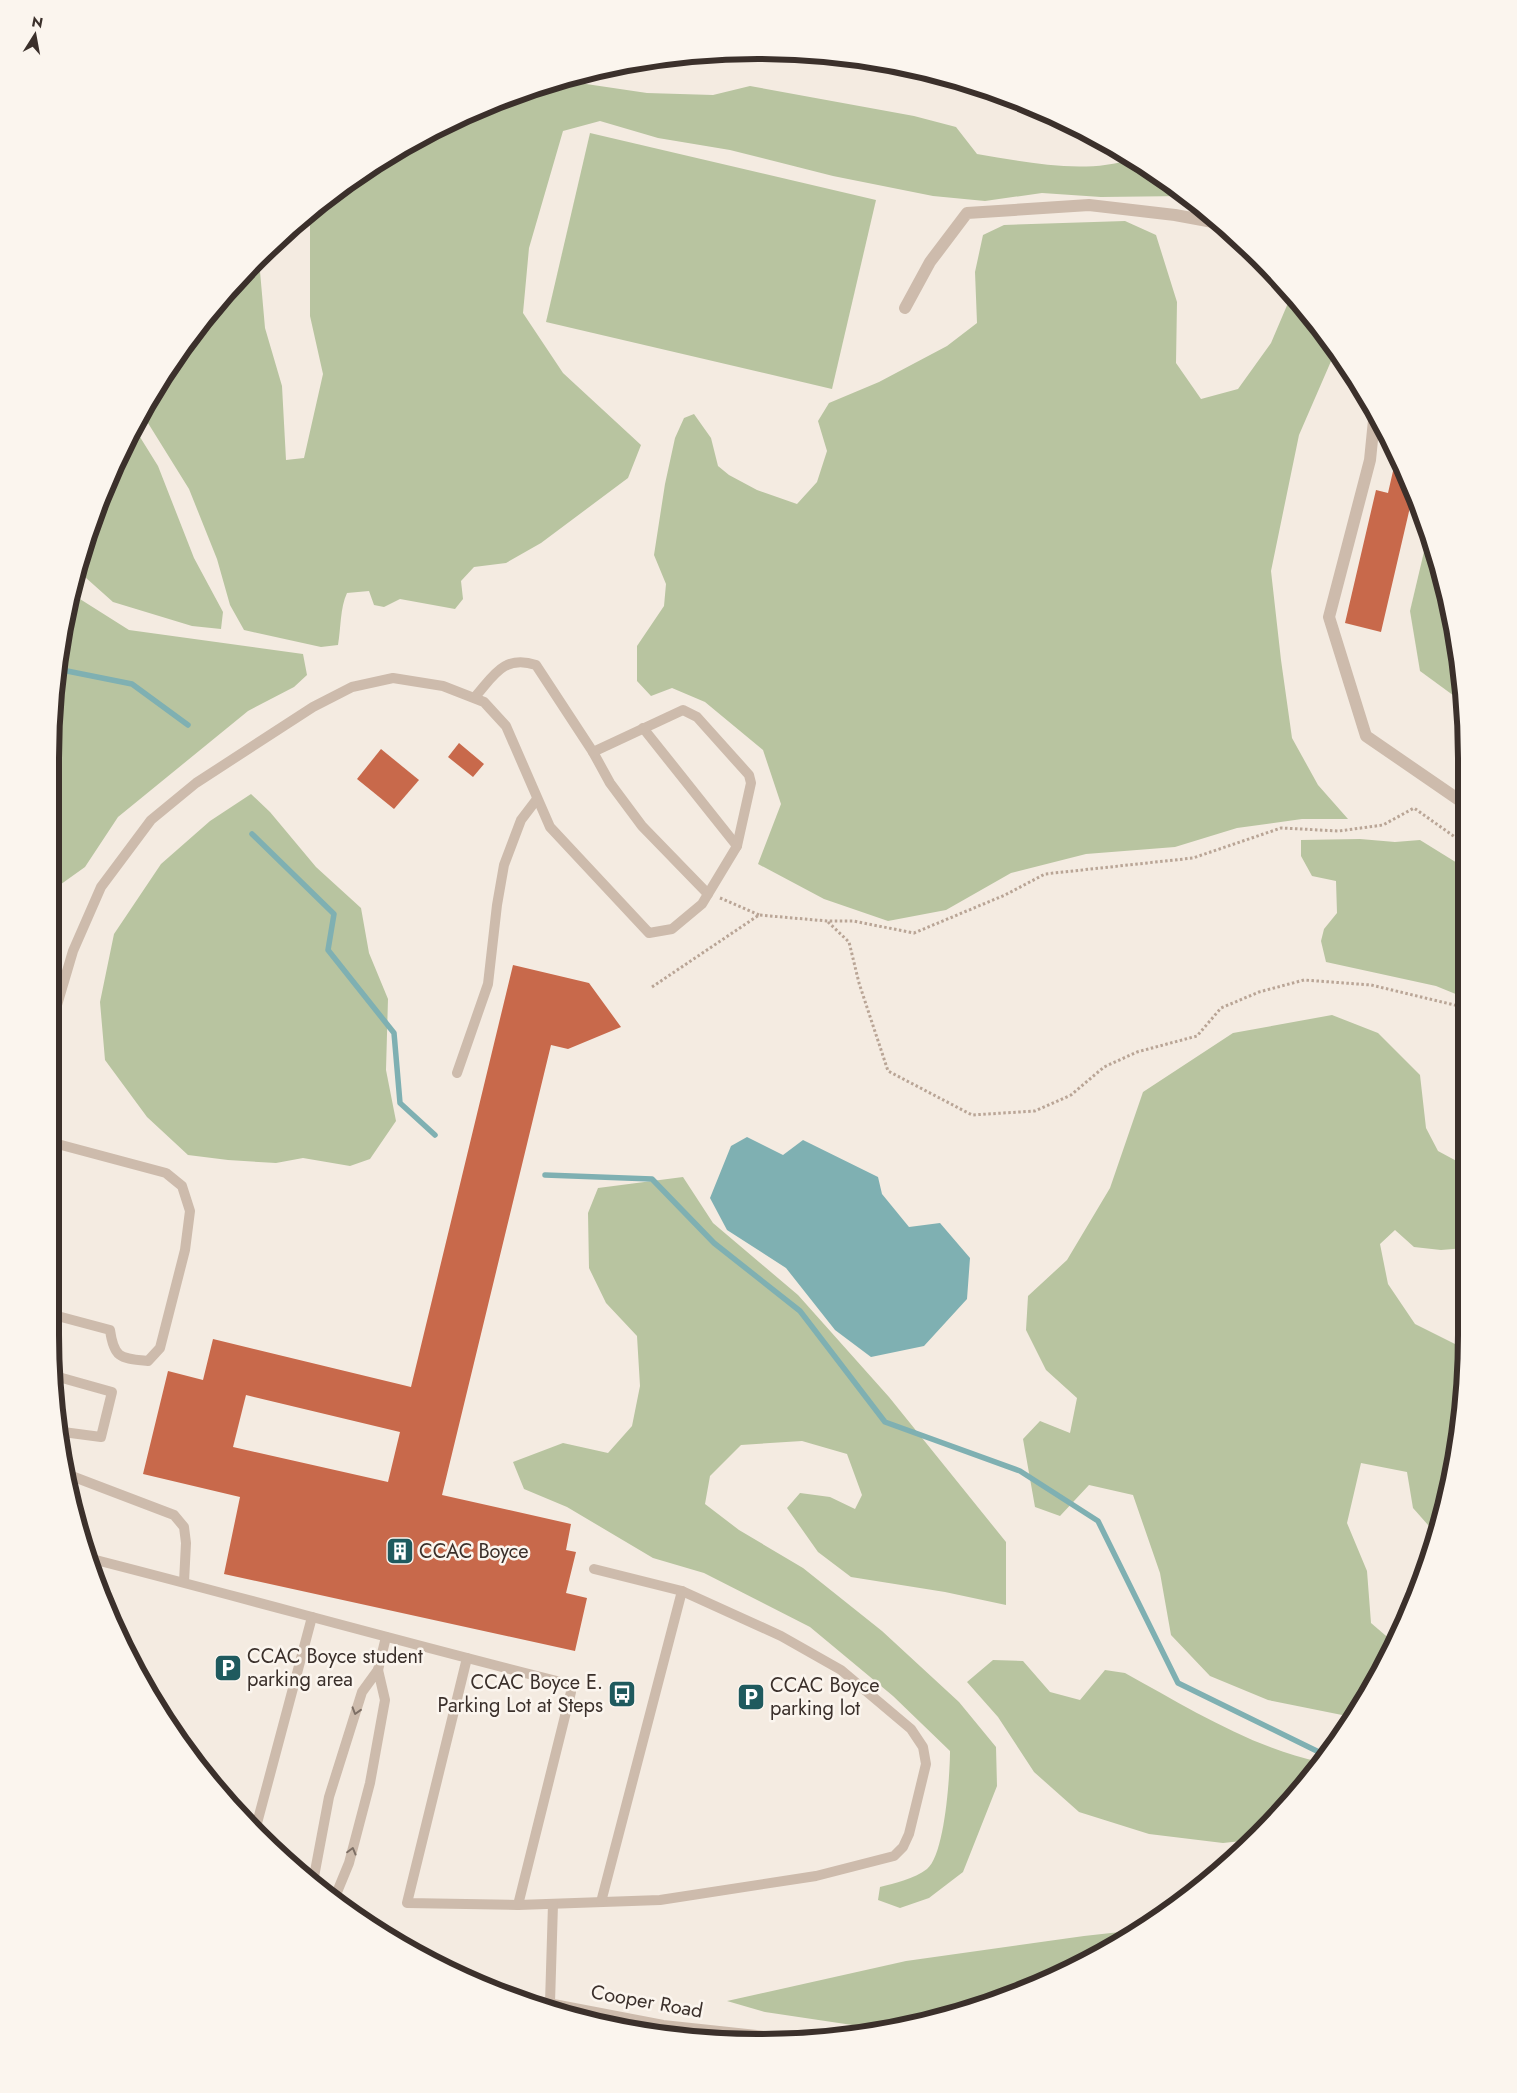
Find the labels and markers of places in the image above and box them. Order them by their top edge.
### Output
building icon: CCAC Boyce [385,1536,415,1566]
place label: CCAC Boyce [419,1537,529,1566]
place label: CCAC Boyce student parking area [247,1642,423,1694]
parking icon: CCAC Boyce student parking area [213,1653,243,1683]
place label: CCAC Boyce E. Parking Lot at Steps [438,1668,603,1720]
place label: CCAC Boyce parking lot [770,1671,880,1723]
bus stop icon: CCAC Boyce E. Parking Lot at Steps [607,1679,637,1709]
parking icon: CCAC Boyce parking lot [736,1682,766,1712]

